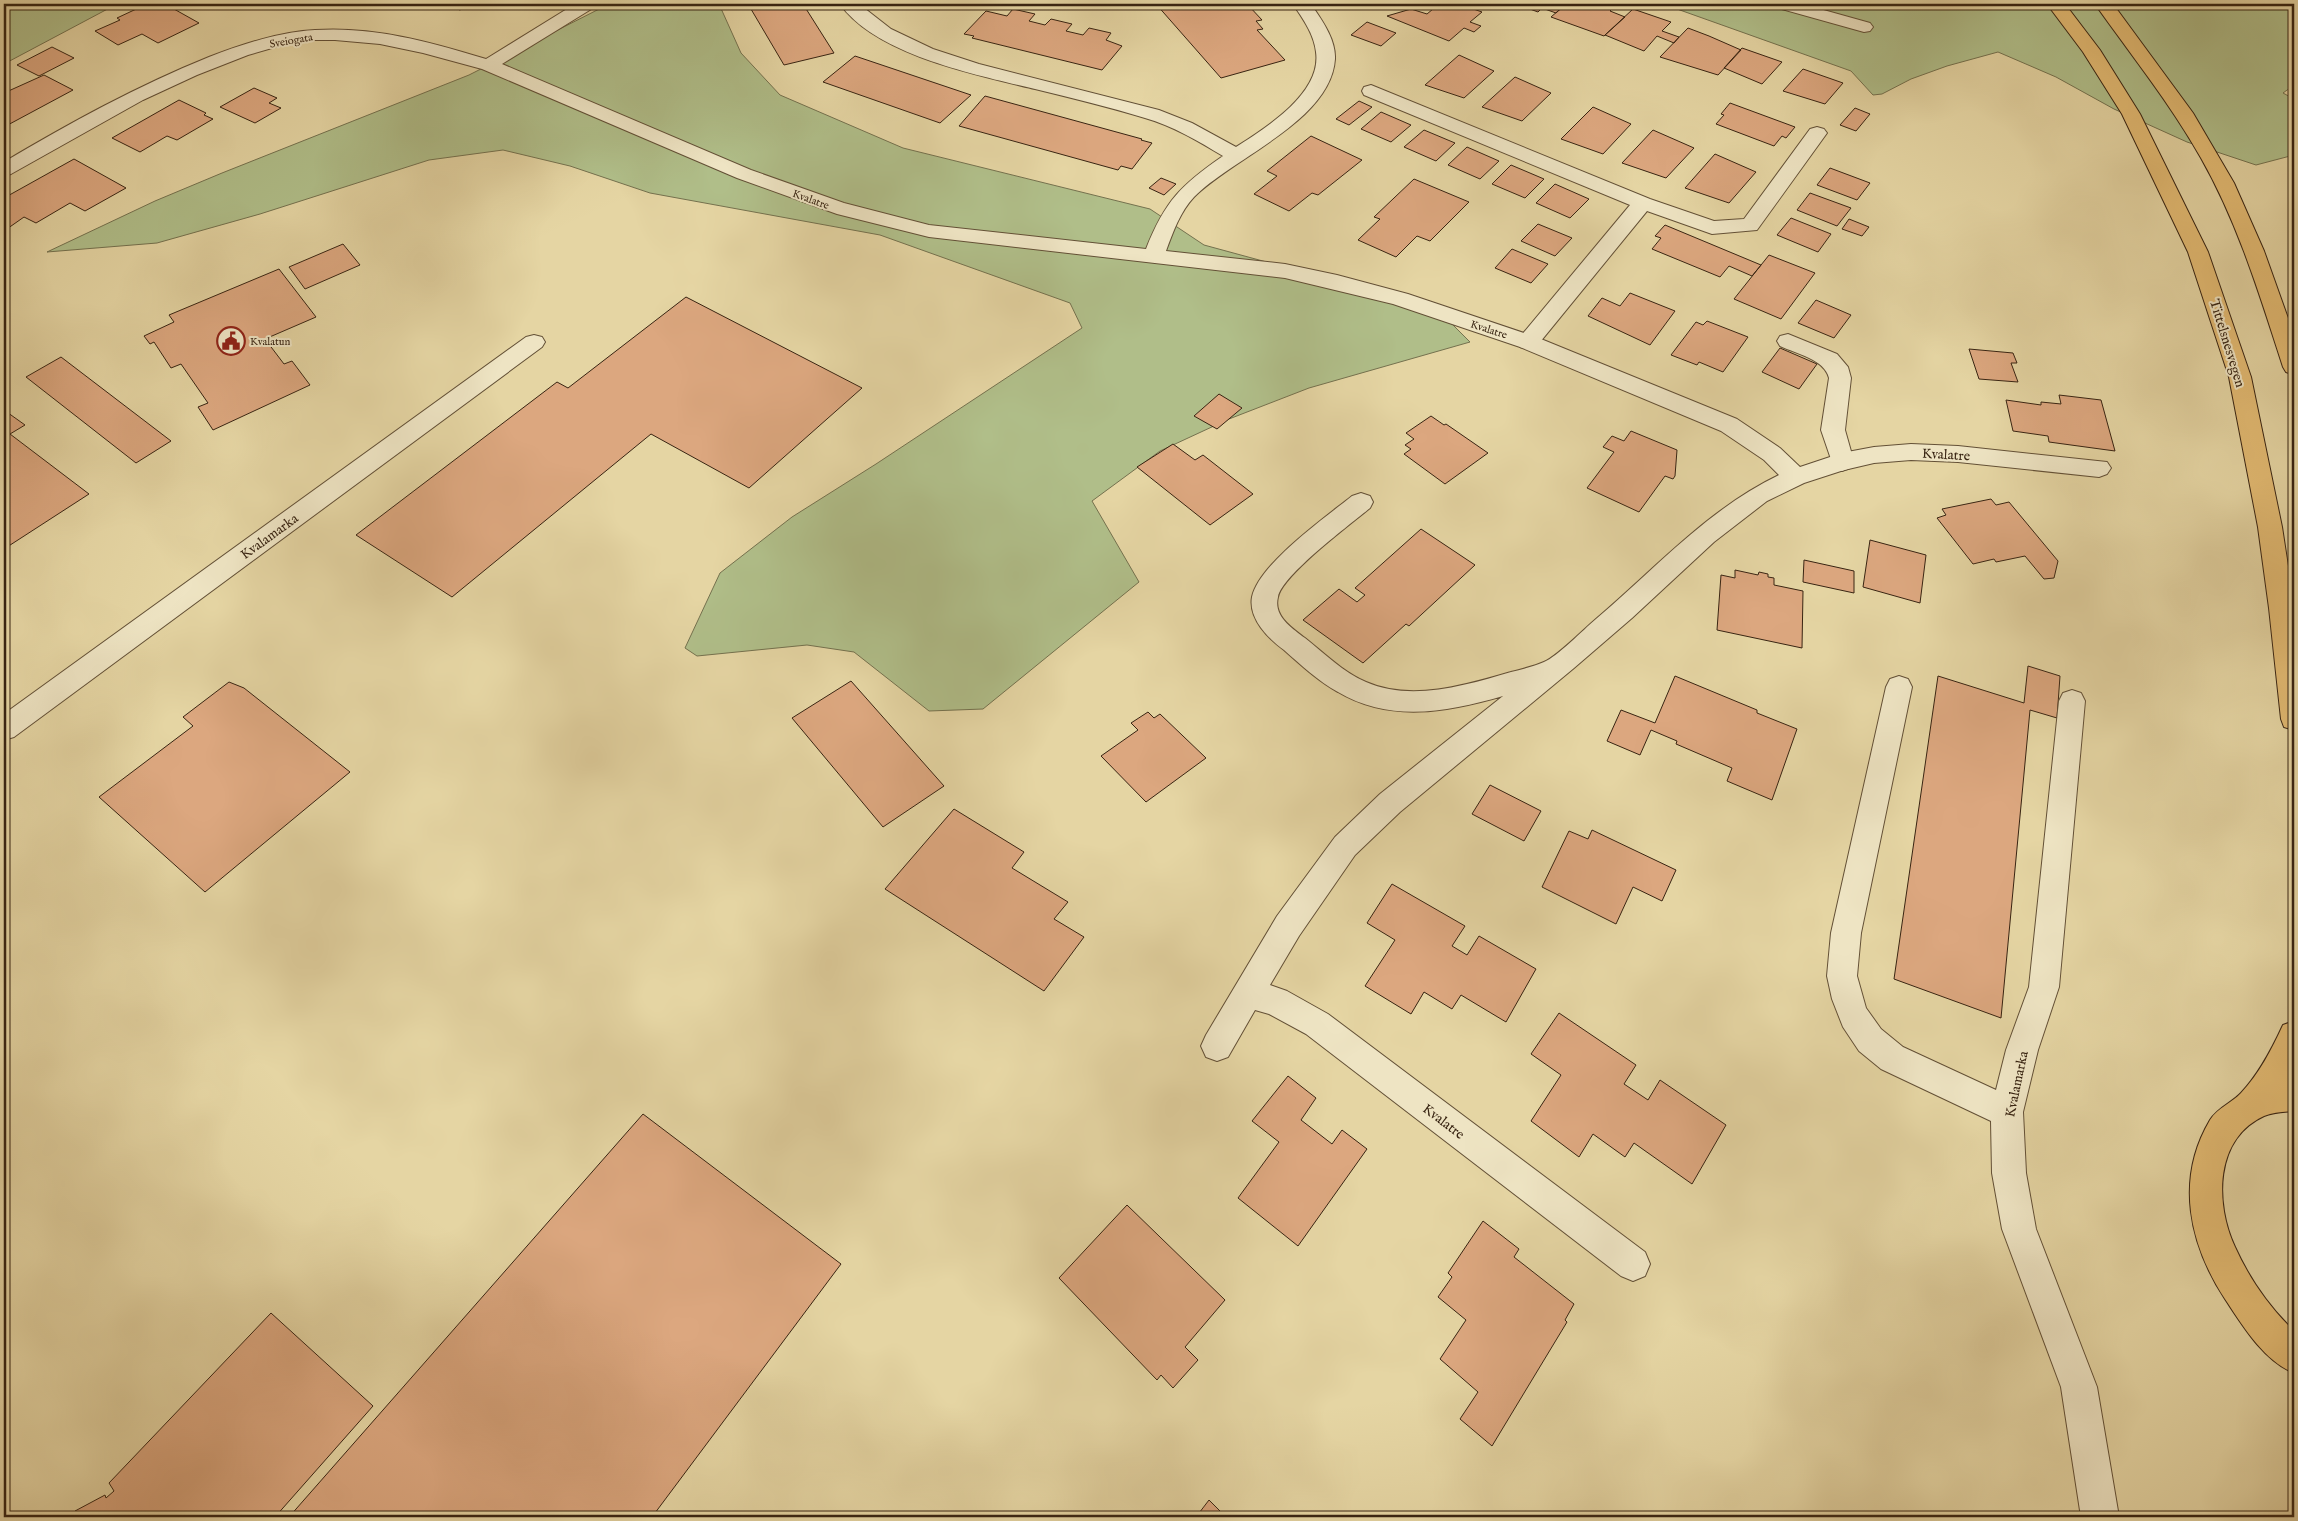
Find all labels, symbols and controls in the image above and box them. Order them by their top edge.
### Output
street label: Sveiogata [269,30,314,52]
street label: Kvalatre [790,187,831,213]
street label: Tittelsnesvegen [2205,297,2249,390]
street label: Kvalatre [1468,317,1509,342]
public building icon: Kvalatun [216,326,246,356]
place label: Kvalatun [250,335,291,349]
street label: Kvalatre [1921,445,1971,465]
street label: Kvalamarka [237,509,303,564]
street label: Kvalamarka [2001,1048,2033,1119]
street label: Kvalatre [1419,1100,1469,1144]

